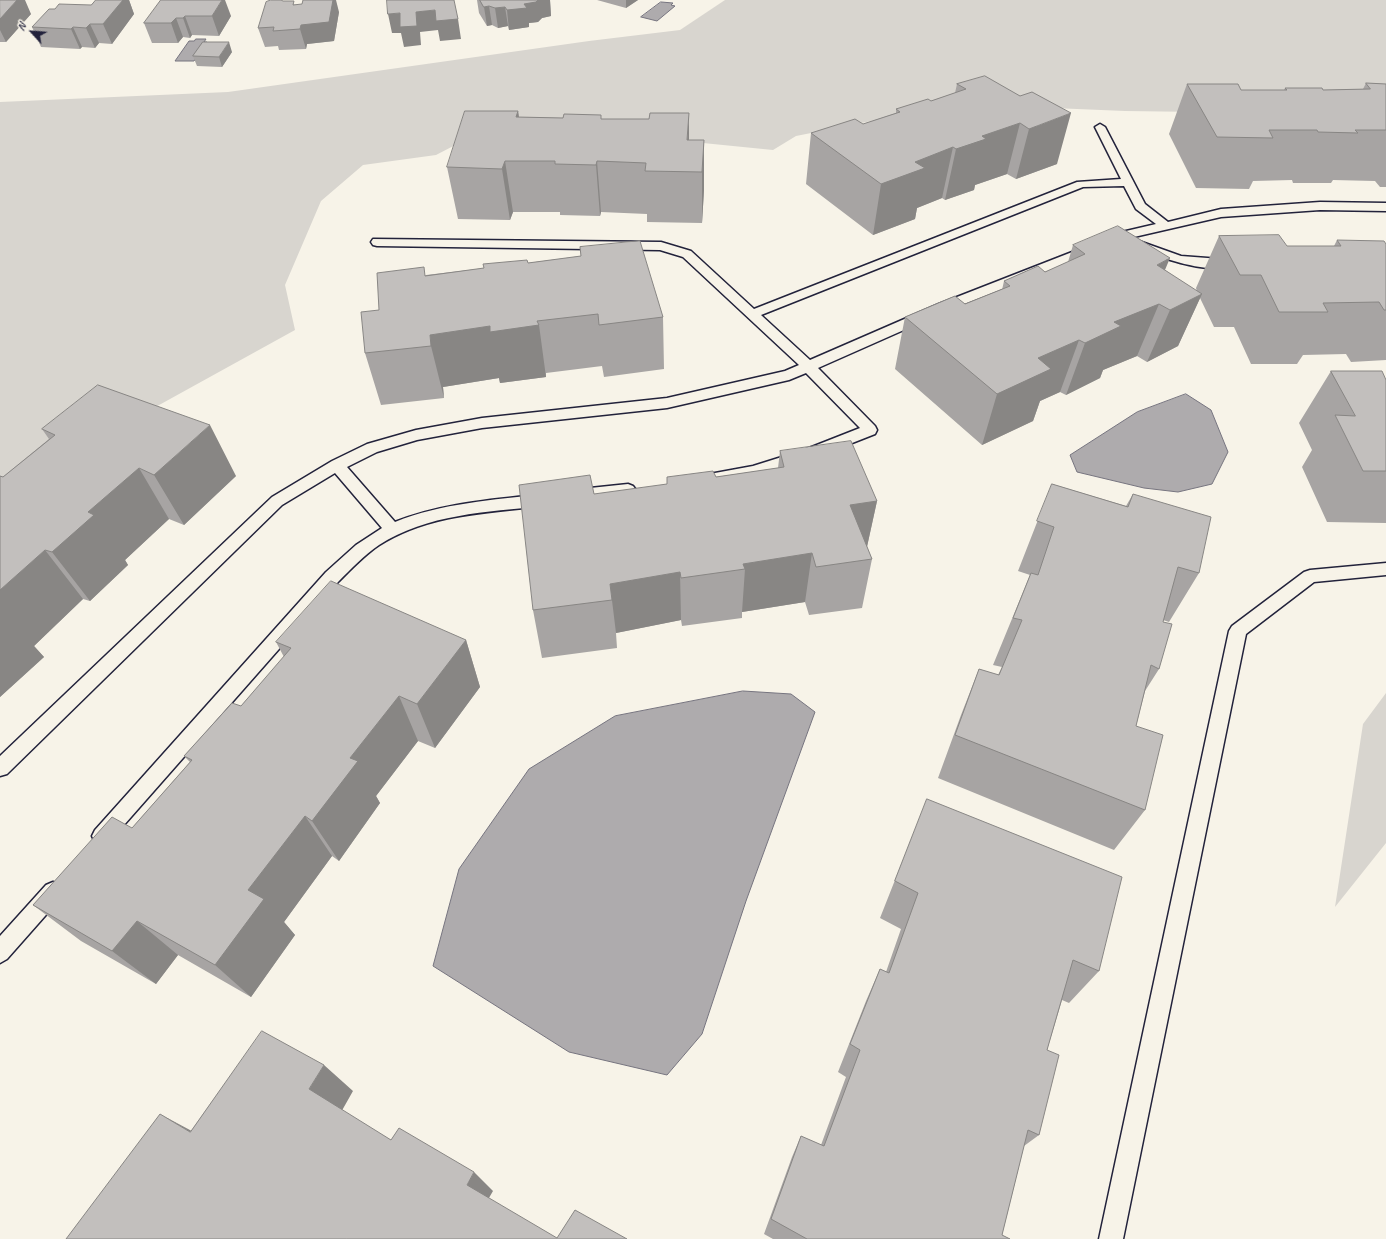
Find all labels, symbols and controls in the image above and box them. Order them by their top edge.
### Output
north arrow [12,12,52,52]
text: N [13,21,29,33]

